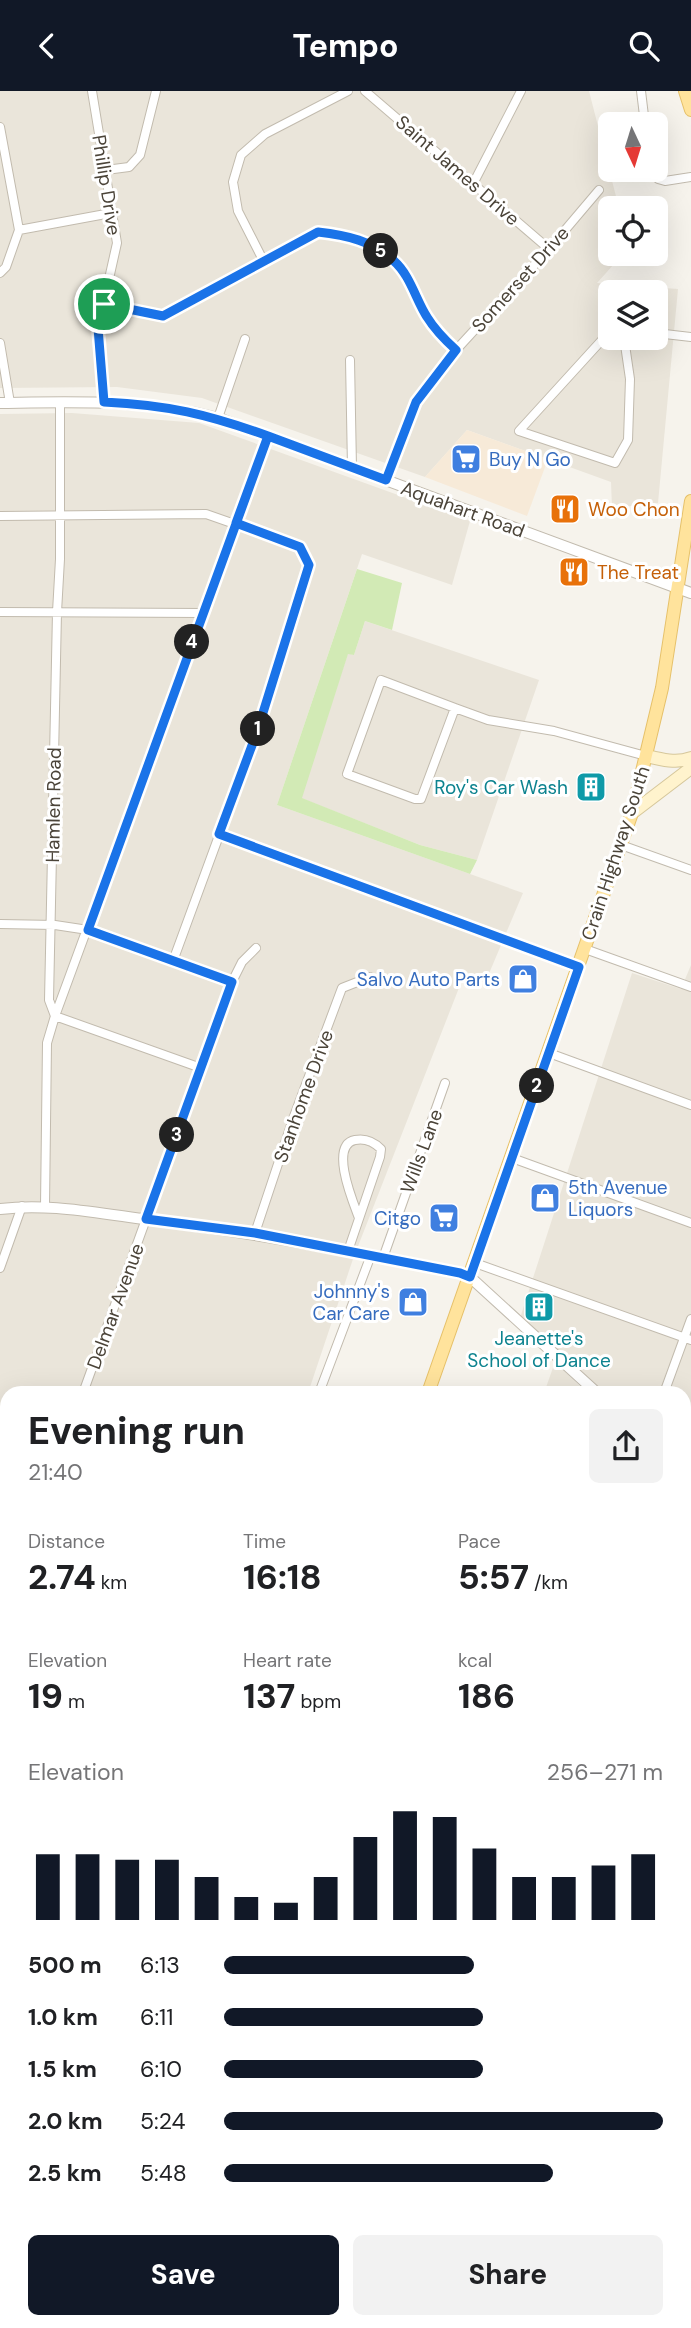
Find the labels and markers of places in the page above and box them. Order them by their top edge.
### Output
pin: 5 [364,233,398,269]
pin [74,274,134,334]
supermarket icon: Buy N Go [449,442,483,476]
place label: Buy N Go [489,447,571,472]
restaurant icon: Woo Chon [548,492,582,526]
place label: Woo Chon [588,497,680,522]
restaurant icon: The Treat [557,555,591,589]
place label: The Treat [597,560,679,585]
pin: 4 [174,625,210,659]
pin: 1 [240,711,276,747]
building icon: Roy's Car Wash [574,770,608,804]
place label: Roy's Car Wash [434,775,568,800]
shop icon: Salvo Auto Parts [506,962,540,996]
place label: Salvo Auto Parts [357,967,500,992]
pin: 2 [520,1069,554,1103]
pin: 3 [160,1117,194,1153]
place label: 5th Avenue Liquors [568,1175,668,1222]
shop icon: 5th Avenue Liquors [528,1181,562,1215]
supermarket icon: Citgo [427,1201,461,1235]
place label: Citgo [374,1206,421,1231]
place label: Johnny's Car Care [313,1279,390,1326]
shop icon: Johnny's Car Care [396,1285,430,1319]
building icon: Jeanette's School of Dance [522,1290,556,1324]
place label: Jeanette's School of Dance [467,1326,611,1373]

